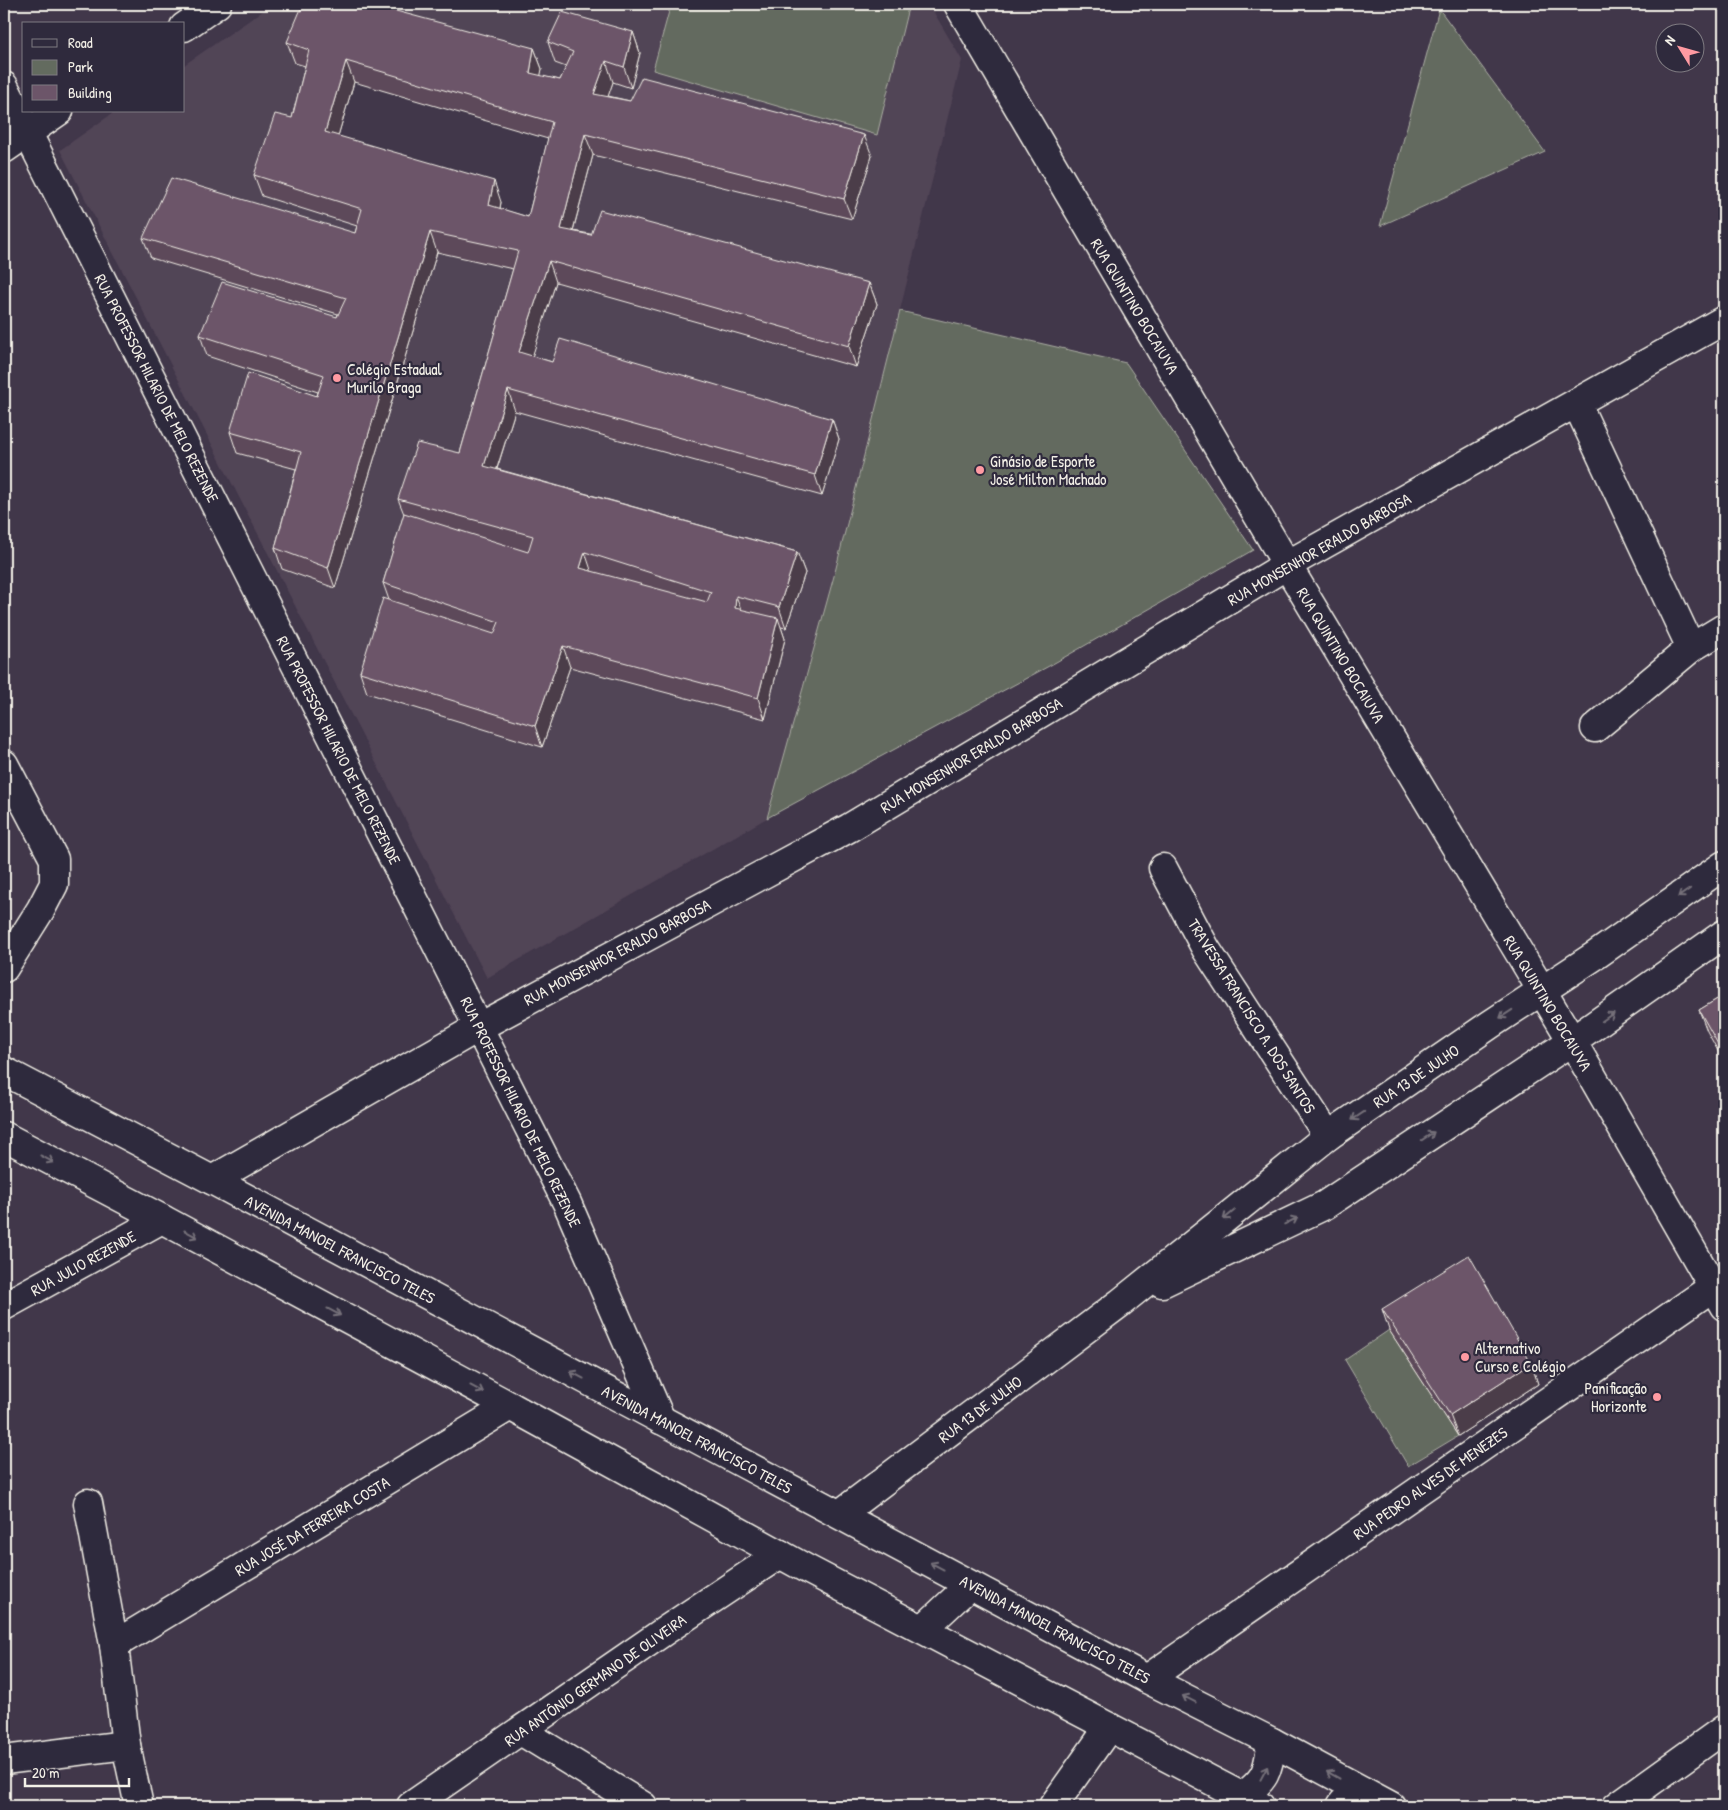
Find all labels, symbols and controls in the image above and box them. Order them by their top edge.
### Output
legend [22,22,185,112]
north arrow [1656,22,1706,72]
text: N [1659,31,1679,49]
text: Road [68,32,93,53]
text: Park [68,56,93,77]
text: Building [68,82,112,103]
street label: RUA QUINTINO BOCAIUVA [1086,234,1184,378]
street label: RUA PROFESSOR HILARIO DE MELO REZENDE [90,270,224,506]
place label: Colégio Estadual Murilo Braga [347,358,443,398]
marker: Colégio Estadual Murilo Braga [331,372,343,384]
place label: Ginásio de Esporte José Milton Machado [990,450,1107,490]
marker: Ginásio de Esporte José Milton Machado [974,464,986,476]
street label: RUA MONSENHOR ERALDO BARBOSA [1223,487,1415,611]
street label: RUA QUINTINO BOCAIUVA [1292,583,1390,727]
street label: RUA PROFESSOR HILARIO DE MELO REZENDE [272,632,406,868]
street label: RUA MONSENHOR ERALDO BARBOSA [876,692,1066,818]
one-way arrow [1678,888,1692,898]
street label: RUA MONSENHOR ERALDO BARBOSA [520,893,714,1011]
street label: TRAVESSA FRANCISCO A. DOS SANTOS [1183,915,1321,1118]
street label: RUA QUINTINO BOCAIUVA [1499,931,1597,1075]
street label: RUA PROFESSOR HILARIO DE MELO REZENDE [455,993,587,1231]
one-way arrow [1500,1009,1514,1019]
one-way arrow [1600,1012,1614,1022]
street label: RUA 13 DE JULHO [1369,1039,1464,1113]
one-way arrow [1351,1111,1365,1121]
one-way arrow [1421,1131,1435,1141]
one-way arrow [39,1155,54,1164]
street label: AVENIDA MANOEL FRANCISCO TELES [241,1189,440,1309]
one-way arrow [1223,1210,1236,1221]
one-way arrow [1283,1216,1298,1225]
street label: RUA JULIO REZENDE [26,1225,140,1301]
one-way arrow [183,1230,197,1240]
one-way arrow [326,1307,340,1317]
place label: Alternativo Curso e Colégio [1475,1337,1566,1377]
marker: Alternativo Curso e Colégio [1459,1351,1471,1363]
one-way arrow [570,1370,585,1379]
street label: RUA 13 DE JULHO [934,1370,1026,1448]
place label: Panificação Horizonte [1584,1377,1648,1417]
street label: AVENIDA MANOEL FRANCISCO TELES [598,1379,797,1499]
one-way arrow [469,1384,484,1394]
marker: Panificação Horizonte [1651,1391,1663,1403]
street label: RUA PEDRO ALVES DE MENEZES [1348,1421,1512,1545]
street label: RUA JOSÉ DA FERREIRA COSTA [230,1471,394,1581]
one-way arrow [930,1561,944,1571]
street label: AVENIDA MANOEL FRANCISCO TELES [956,1569,1155,1689]
street label: RUA ANTÔNIO GERMANO DE OLIVEIRA [500,1609,690,1751]
one-way arrow [1182,1694,1197,1704]
scale bar [25,1755,129,1787]
text: 20 m [32,1762,59,1783]
one-way arrow [1259,1766,1269,1781]
one-way arrow [1326,1769,1340,1779]

